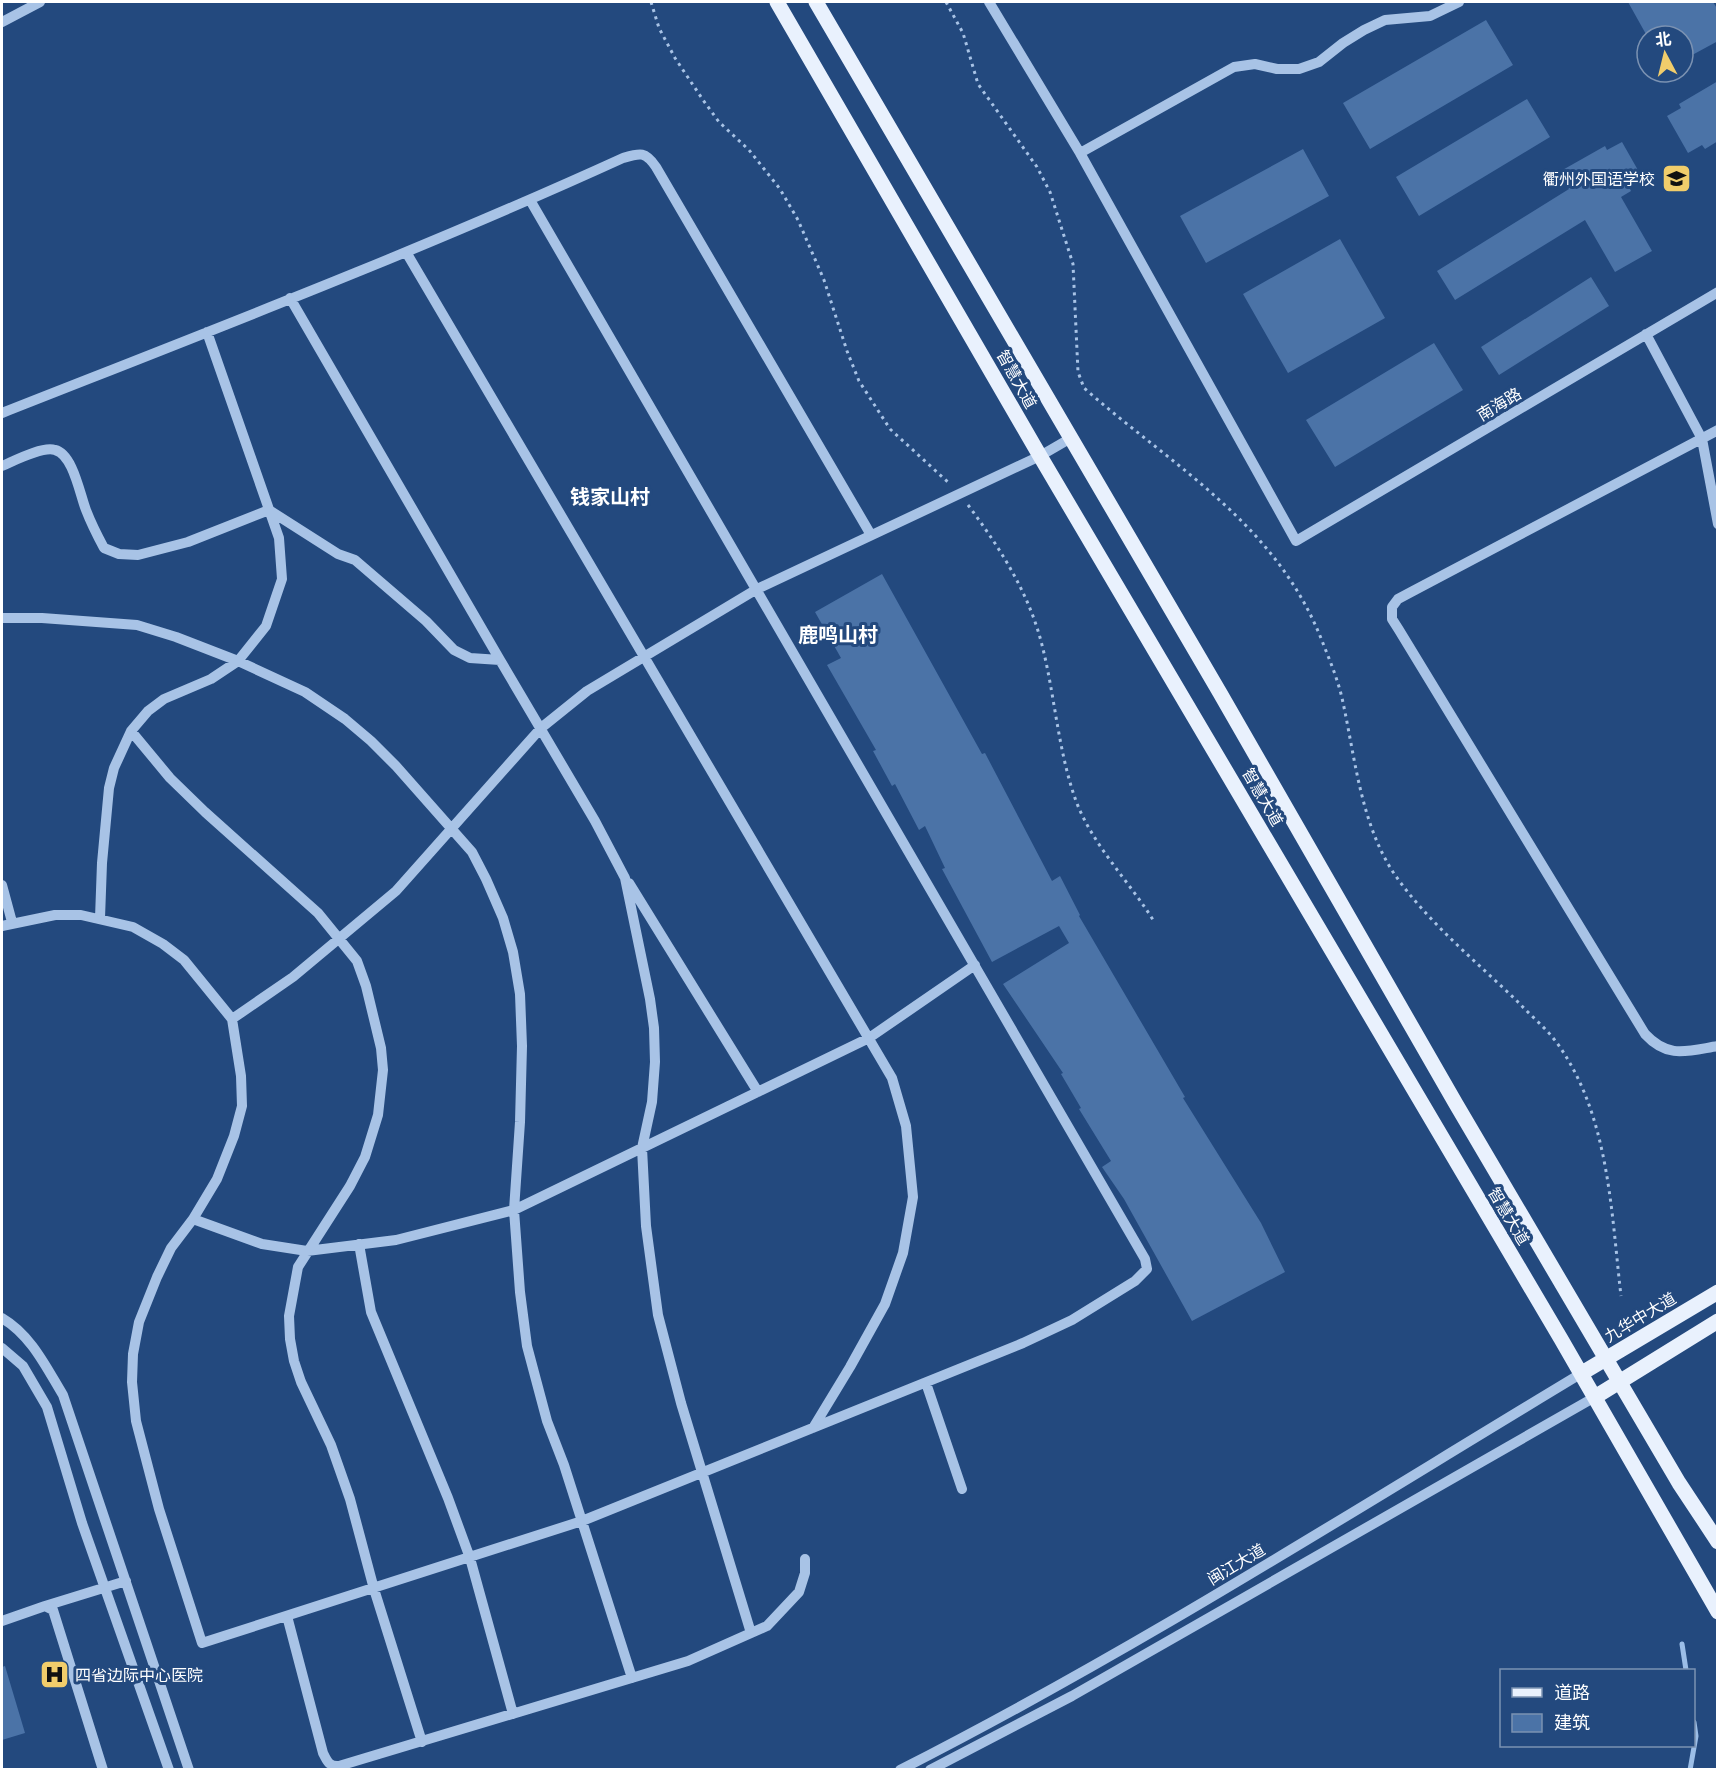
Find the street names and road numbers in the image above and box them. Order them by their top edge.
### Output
street label: 智慧大道 [992,346,1042,412]
street label: 南海路 [1473,382,1525,426]
street label: 智慧大道 [1237,764,1289,830]
street label: 智慧大道 [1483,1183,1535,1249]
street label: 九华中大道 [1600,1287,1680,1347]
street label: 闽江大道 [1203,1538,1269,1590]

